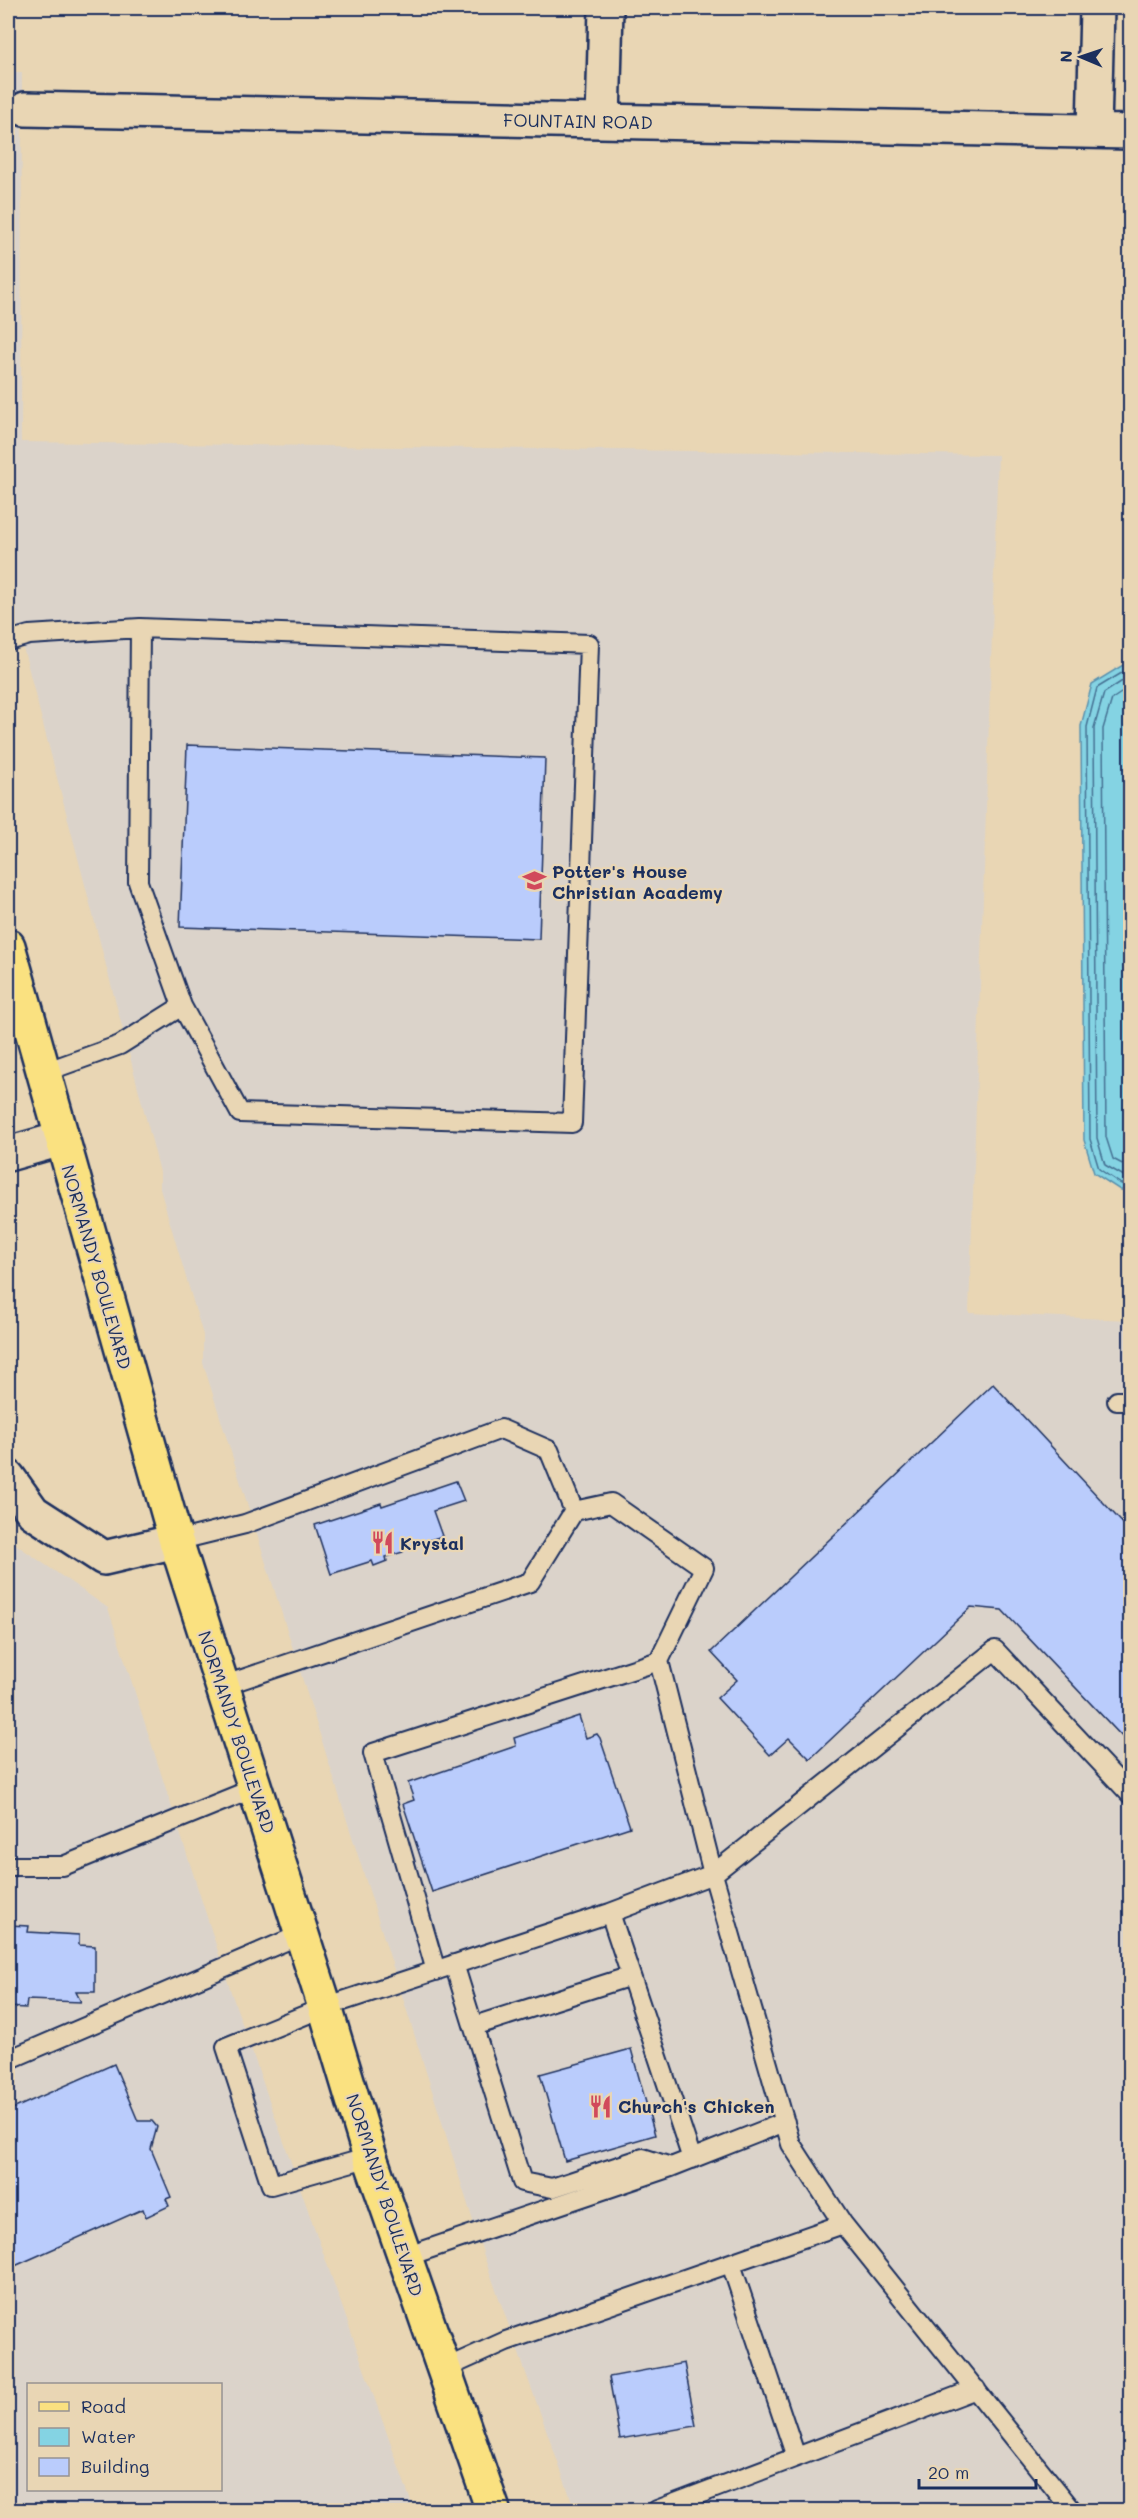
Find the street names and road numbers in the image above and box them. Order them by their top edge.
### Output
street label: FOUNTAIN ROAD [503,108,653,134]
street label: NORMANDY BOULEVARD [56,1162,138,1372]
street label: NORMANDY BOULEVARD [193,1628,281,1836]
street label: NORMANDY BOULEVARD [341,2091,429,2299]

